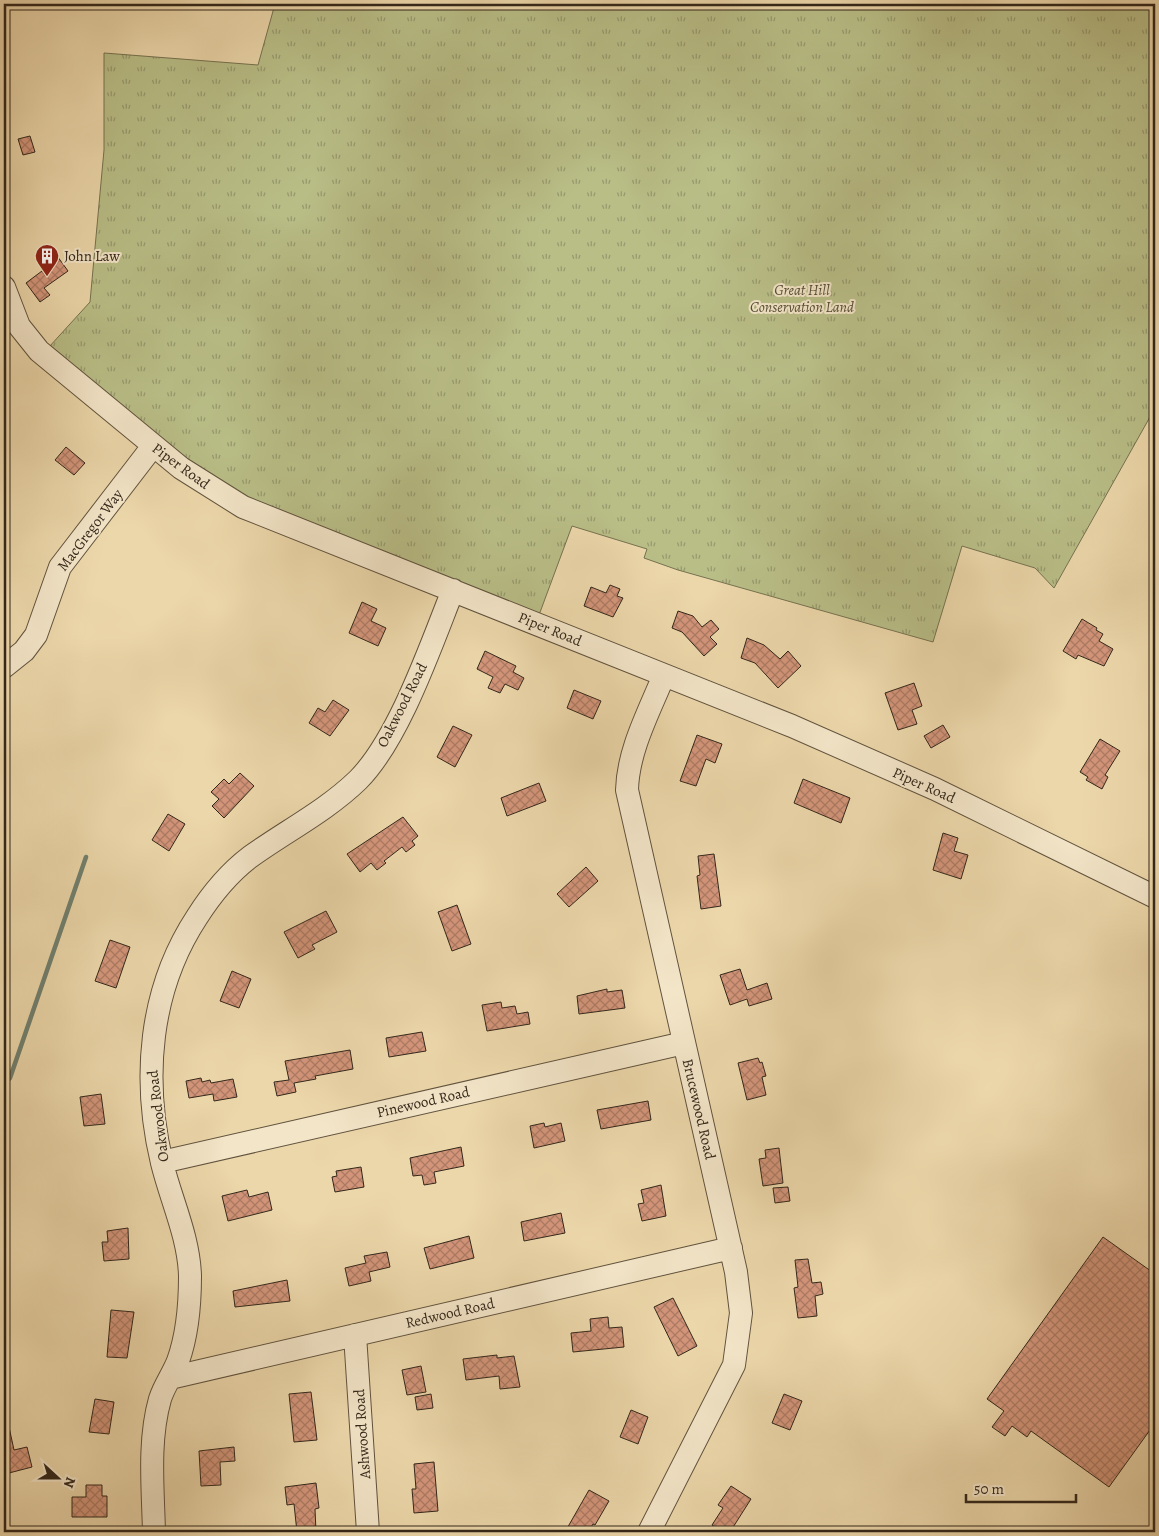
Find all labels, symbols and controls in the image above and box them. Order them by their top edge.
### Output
building icon: John Law [34,243,60,277]
place label: John Law [64,246,120,266]
park label: Great Hill Conservation Land [750,280,854,317]
street label: Piper Road [148,438,215,494]
street label: MacGregor Way [53,485,128,575]
street label: Piper Road [515,607,586,651]
street label: Oakwood Road [372,658,432,751]
street label: Piper Road [889,762,959,808]
street label: Brucewood Road [678,1057,721,1162]
street label: Oakwood Road [142,1068,174,1163]
street label: Pinewood Road [375,1081,472,1122]
street label: Redwood Road [403,1293,498,1333]
street label: Ashwood Road [349,1387,375,1481]
north arrow [32,1454,82,1504]
scale bar [966,1471,1076,1503]
text: N [59,1474,80,1491]
text: 50 m [974,1479,1004,1499]

